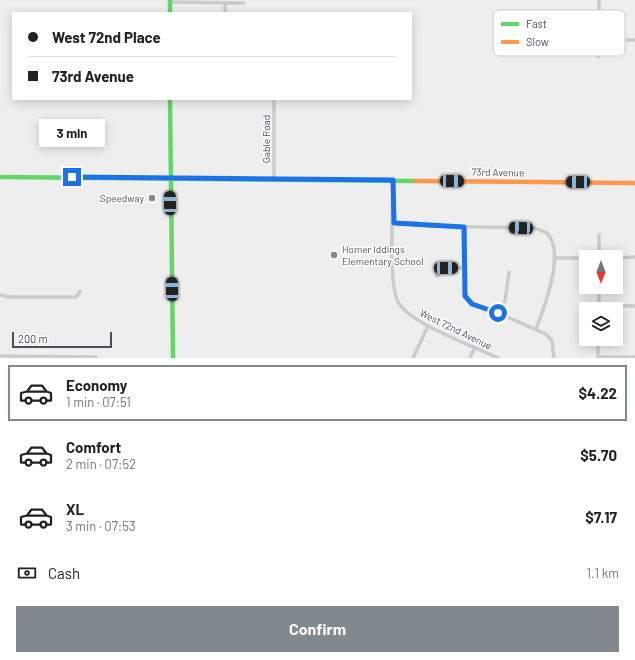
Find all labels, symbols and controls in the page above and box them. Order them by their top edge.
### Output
legend [493,10,625,56]
text: Fast [526,17,547,30]
text: West 72nd Place [52,28,161,46]
text: Slow [526,35,549,48]
text: 73rd Avenue [52,67,134,85]
street label: Gable Road [260,115,272,163]
callout: 3 min [39,119,105,147]
text: 3 min [57,125,87,141]
street label: 73rd Avenue [472,166,524,178]
route end [63,168,81,186]
car [440,175,464,187]
car [566,176,590,188]
car [164,191,176,215]
place label: Speedway [100,192,144,204]
marker: Speedway [147,193,157,203]
car [509,222,533,234]
place label: Homer Iddings Elementary School [342,243,423,267]
marker: Homer Iddings Elementary School [329,250,339,260]
north arrow [579,250,623,294]
map controls [579,250,623,346]
car [434,262,458,274]
car [166,277,178,301]
button: layers [579,302,623,346]
route start [489,304,507,322]
street label: West 72nd Avenue [418,306,494,352]
scale bar [12,330,112,349]
text: 200 m [18,332,48,345]
icon: car [18,375,54,411]
text: Economy [66,376,127,394]
text: $4.22 [578,384,617,402]
text: 1 min · 07:51 [66,394,131,410]
icon: car [18,437,54,473]
text: Comfort [66,438,121,456]
text: $5.70 [580,446,617,464]
text: 2 min · 07:52 [66,456,136,472]
icon: car [18,499,54,535]
text: XL [66,500,84,518]
text: $7.17 [585,508,617,526]
text: 3 min · 07:53 [66,518,136,534]
icon: cash [16,562,38,584]
text: Cash [48,564,80,582]
text: 1.1 km [586,565,619,581]
button: Confirm [16,606,619,652]

